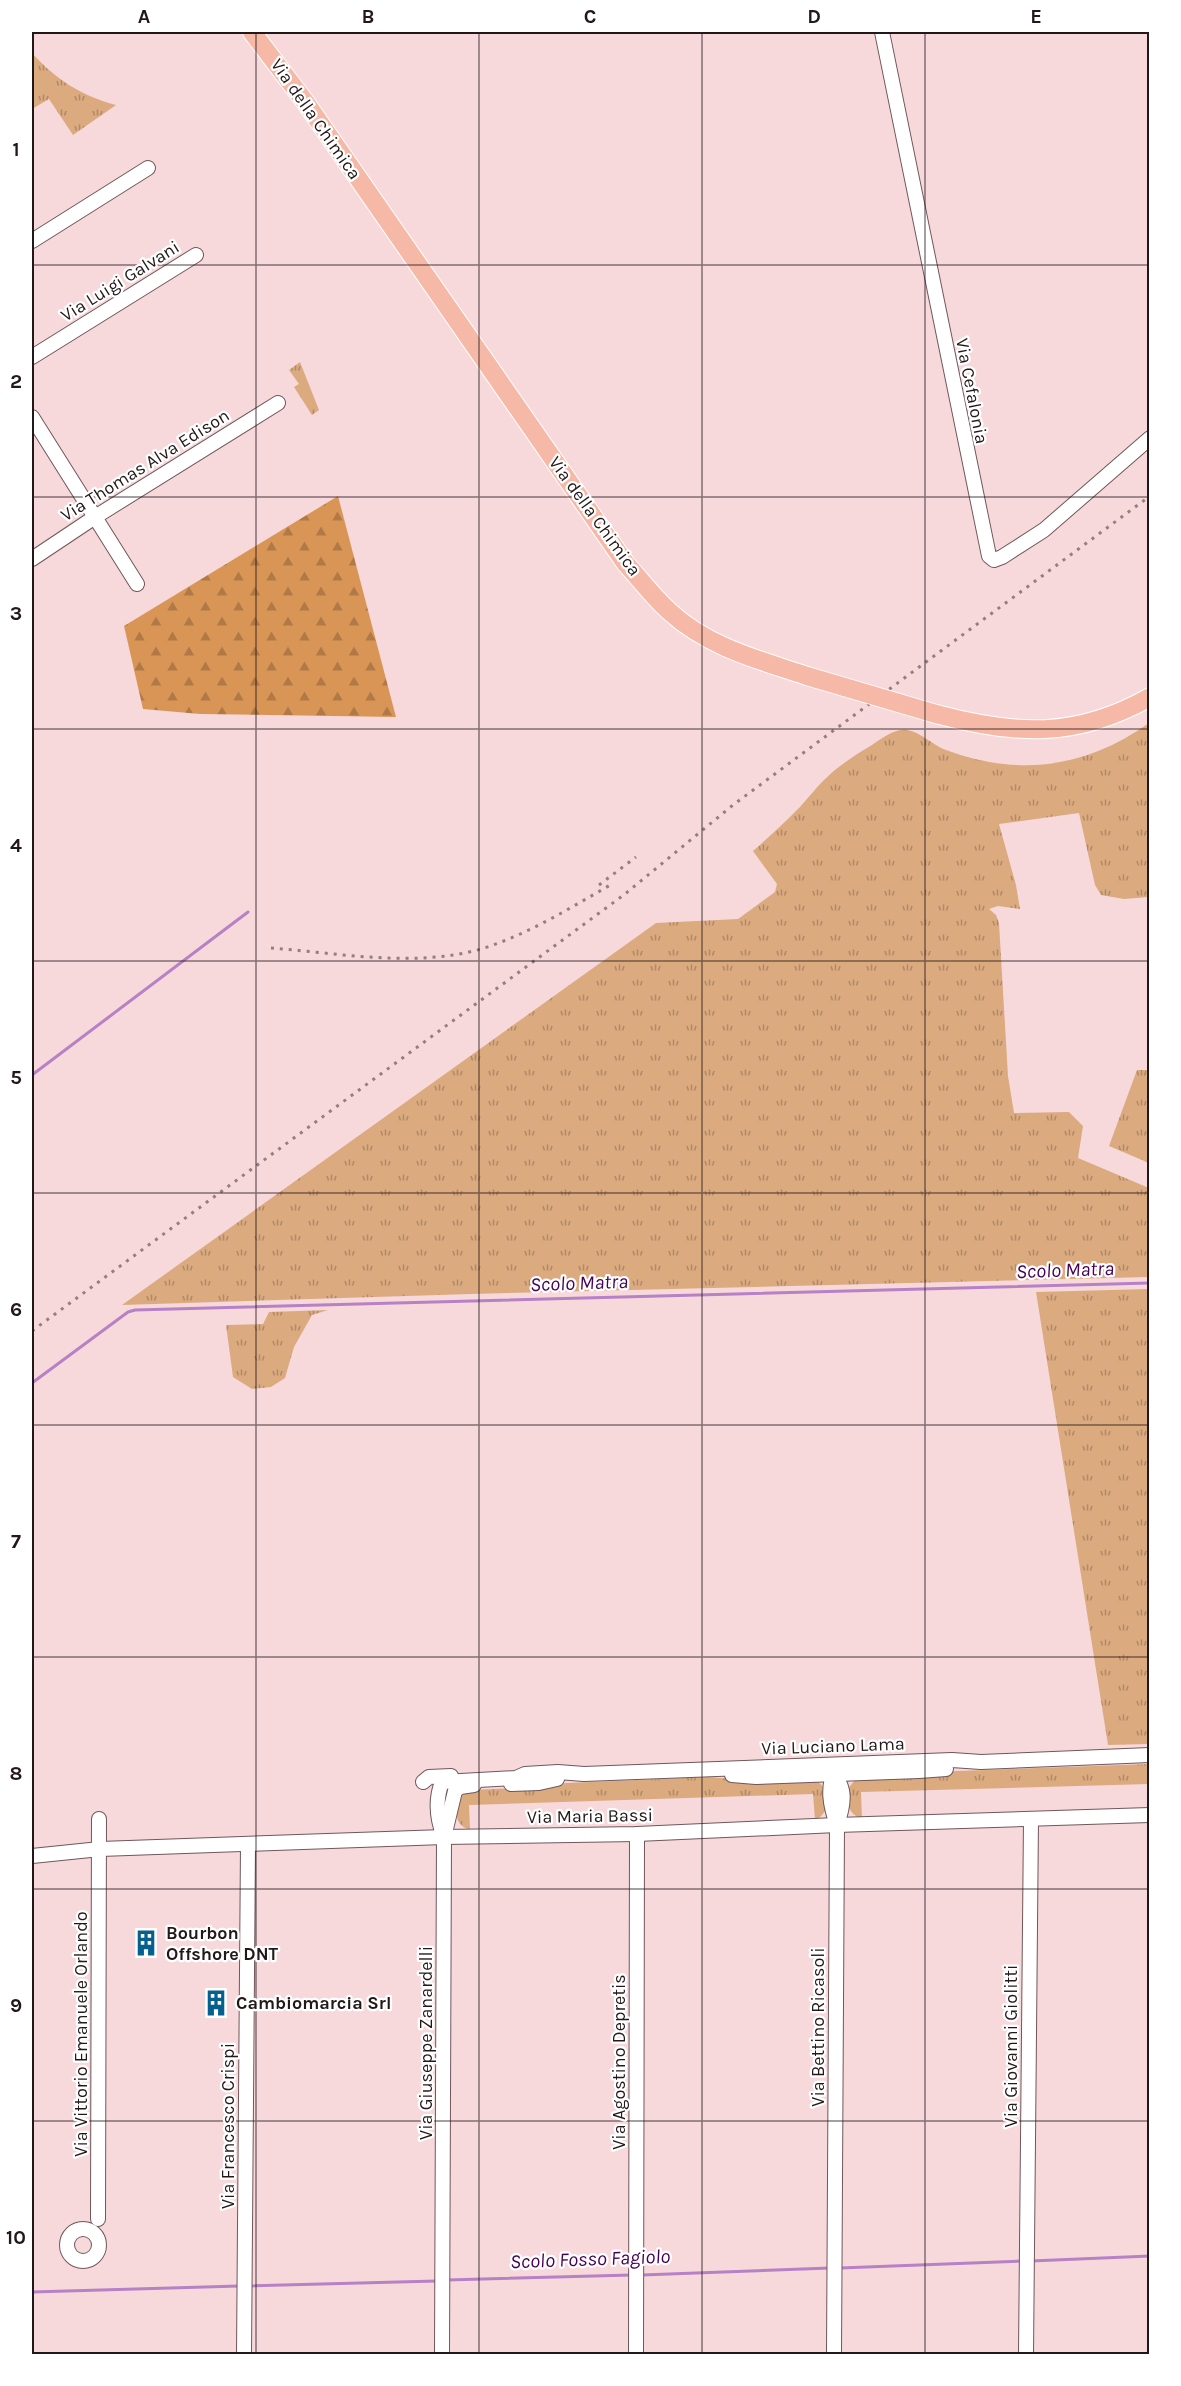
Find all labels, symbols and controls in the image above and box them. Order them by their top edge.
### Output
text: A [138,5,151,28]
text: B [362,5,374,28]
text: C [584,5,596,28]
text: D [807,5,821,28]
text: E [1030,5,1042,28]
street label: Via della Chimica [266,54,366,184]
text: 1 [12,138,20,161]
street label: Via Luigi Galvani [57,236,183,326]
street label: Via Cefalonia [951,336,993,446]
text: 2 [10,370,22,393]
street label: Via Thomas Alva Edison [57,404,233,526]
street label: Via della Chimica [544,452,646,580]
text: 3 [10,602,22,625]
text: 4 [10,834,22,857]
text: 5 [10,1066,22,1089]
water label: Scolo Matra [1016,1257,1114,1283]
water label: Scolo Matra [530,1270,628,1296]
text: 6 [10,1298,22,1321]
text: 7 [11,1530,21,1553]
street label: Via Luciano Lama [761,1733,905,1759]
text: 8 [10,1762,22,1785]
street label: Via Maria Bassi [527,1804,653,1828]
street label: Via Vittorio Emanuele Orlando [70,1911,92,2157]
place label: Bourbon Offshore DNT [166,1922,279,1965]
building icon: Bourbon Offshore DNT [131,1928,161,1958]
street label: Via Giuseppe Zanardelli [415,1946,437,2140]
street label: Via Bettino Ricasoli [807,1947,829,2107]
street label: Via Giovanni Giolitti [1000,1965,1022,2127]
street label: Via Agostino Depretis [608,1974,630,2150]
building icon: Cambiomarcia Srl [201,1988,231,2018]
place label: Cambiomarcia Srl [236,1992,391,2014]
text: 9 [10,1994,22,2017]
street label: Via Francesco Crispi [217,2043,239,2209]
text: 10 [6,2226,26,2249]
water label: Scolo Fosso Fagiolo [510,2245,671,2273]

